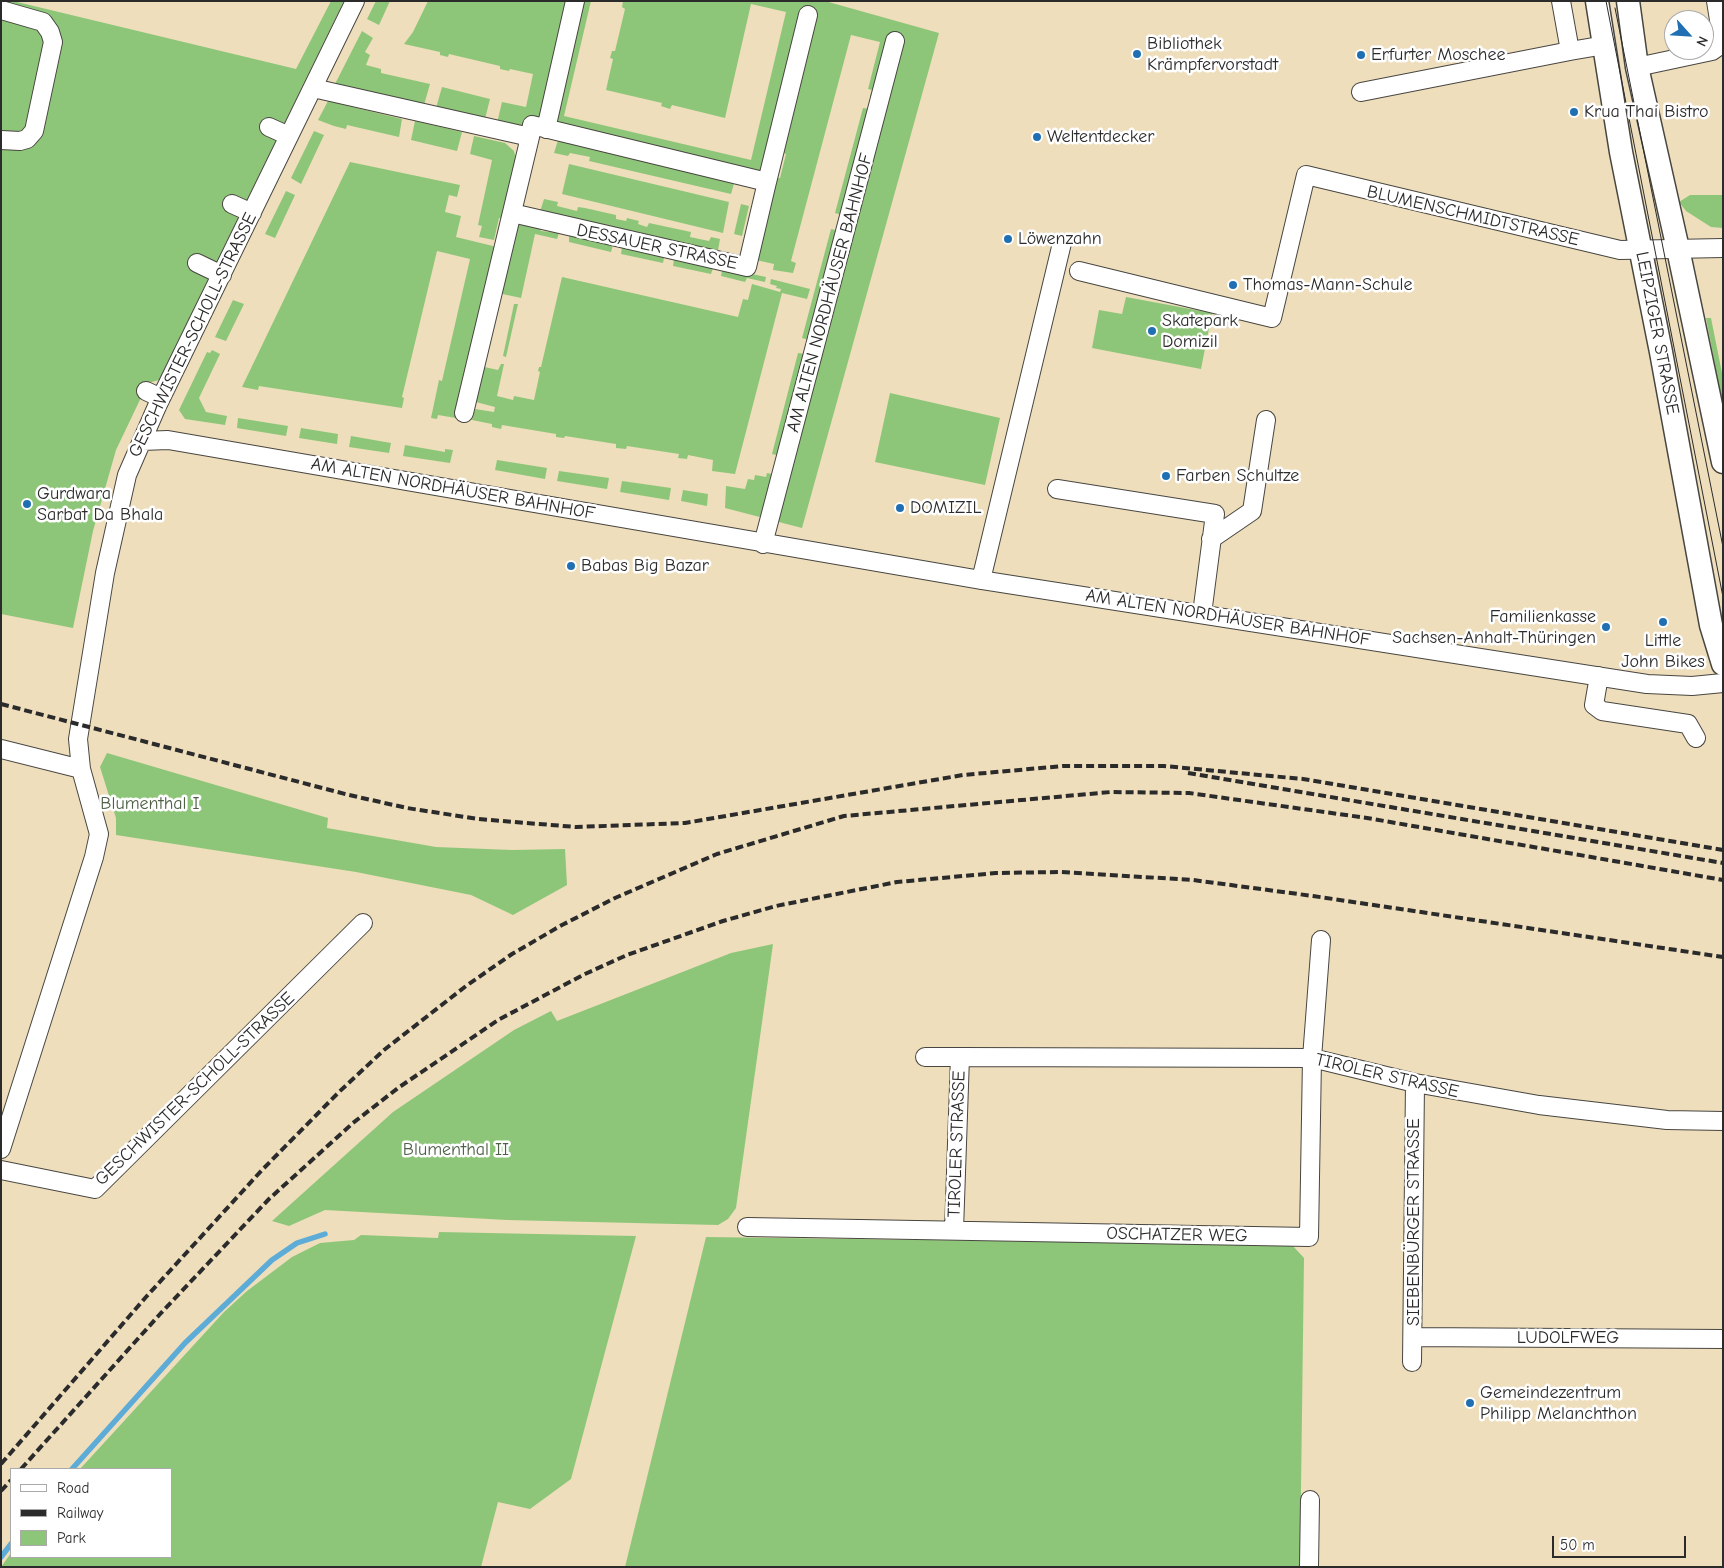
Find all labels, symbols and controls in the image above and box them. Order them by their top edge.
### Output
north arrow [1664,10,1714,60]
place label: Bibliothek Krämpfervorstadt [1147,33,1278,76]
text: N [1692,34,1712,49]
place label: Erfurter Moschee [1371,44,1505,66]
marker: Bibliothek Krämpfervorstadt [1131,48,1143,60]
marker: Erfurter Moschee [1355,49,1367,61]
place label: Krua Thai Bistro [1584,101,1708,123]
marker: Krua Thai Bistro [1568,106,1580,118]
place label: Weltentdecker [1047,126,1154,148]
marker: Weltentdecker [1031,131,1043,143]
street label: AM ALTEN NORDHÄUSER BAHNHOF [782,151,878,435]
street label: BLUMENSCHMIDTSTRASSE [1365,181,1581,251]
street label: GESCHWISTER-SCHOLL-STRASSE [124,209,262,461]
street label: DESSAUER STRASSE [575,219,739,275]
place label: Löwenzahn [1018,228,1102,250]
marker: Löwenzahn [1002,233,1014,245]
street label: LEIPZIGER STRASSE [1631,250,1683,416]
place label: Thomas-Mann-Schule [1243,274,1412,296]
marker: Thomas-Mann-Schule [1227,279,1239,291]
place label: Skatepark Domizil [1162,310,1238,352]
marker: Skatepark Domizil [1146,325,1158,337]
street label: AM ALTEN NORDHÄUSER BAHNHOF [309,453,597,525]
place label: Farben Schultze [1176,465,1299,487]
marker: Farben Schultze [1160,470,1172,482]
place label: Gurdwara Sarbat Da Bhala [37,483,163,526]
place label: DOMIZIL [910,497,981,519]
marker: Gurdwara Sarbat Da Bhala [21,498,33,510]
marker: DOMIZIL [894,502,906,514]
place label: Babas Big Bazar [581,555,709,577]
marker: Babas Big Bazar [565,560,577,572]
street label: AM ALTEN NORDHÄUSER BAHNHOF [1084,585,1372,651]
place label: Familienkasse Sachsen-Anhalt-Thüringen [1392,606,1596,649]
marker: Little John Bikes [1657,616,1669,628]
marker: Familienkasse Sachsen-Anhalt-Thüringen [1600,621,1612,633]
place label: Little John Bikes [1621,630,1705,672]
park label: Blumenthal I [100,793,200,815]
street label: GESCHWISTER-SCHOLL-STRASSE [91,988,299,1190]
street label: TIROLER STRASSE [1313,1049,1461,1103]
street label: TIROLER STRASSE [944,1070,970,1218]
street label: SIEBENBÜRGER STRASSE [1403,1118,1425,1326]
park label: Blumenthal II [403,1139,509,1161]
street label: OSCHATZER WEG [1106,1223,1248,1247]
street label: LUDOLFWEG [1517,1327,1619,1349]
place label: Gemeindezentrum Philipp Melanchthon [1480,1382,1637,1425]
marker: Gemeindezentrum Philipp Melanchthon [1464,1397,1476,1409]
legend [10,1468,172,1558]
text: Road [57,1479,89,1497]
text: Railway [57,1504,103,1522]
scale bar [1554,1526,1688,1558]
text: Park [57,1529,86,1547]
text: 50 m [1560,1536,1595,1554]

